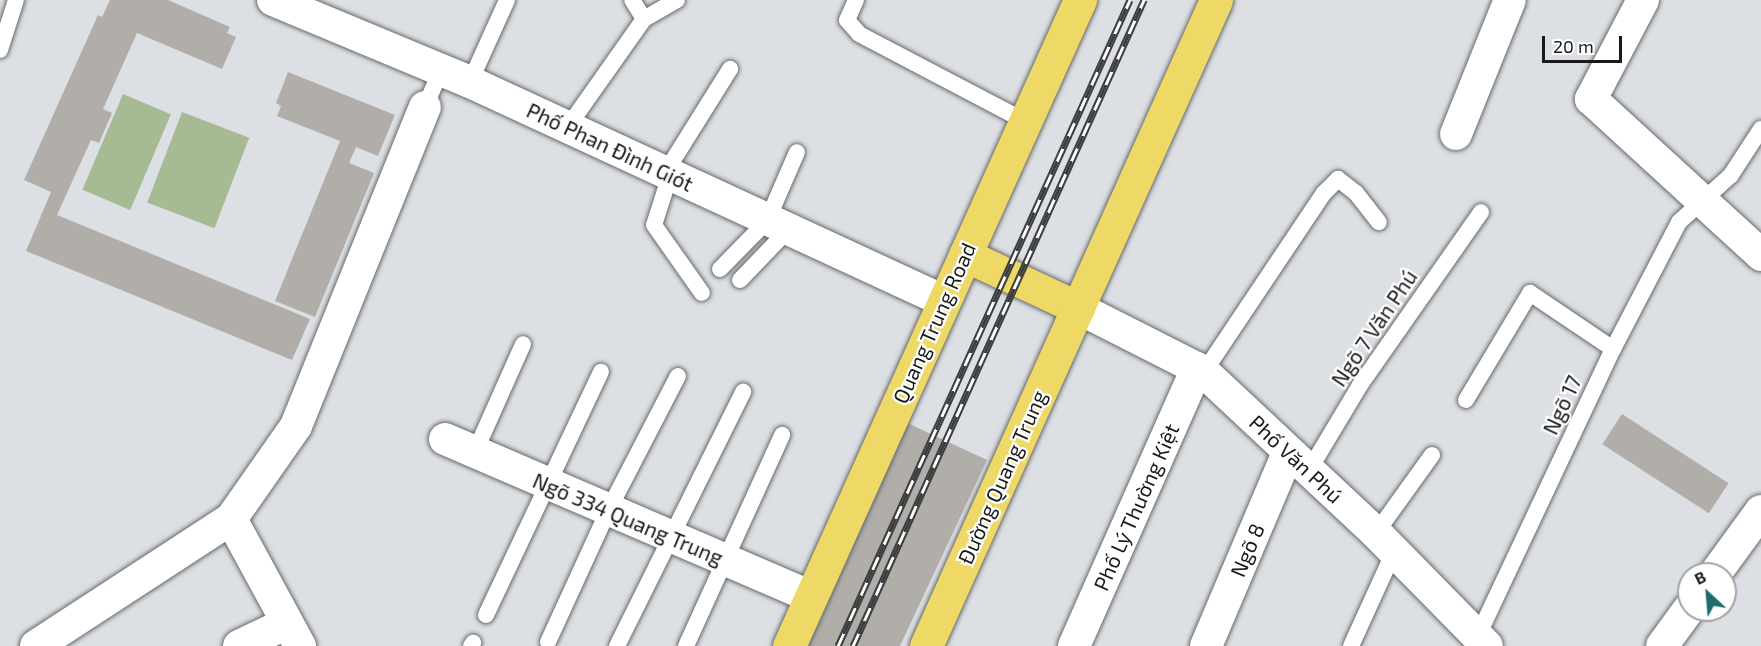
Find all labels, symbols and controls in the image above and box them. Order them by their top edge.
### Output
scale bar [1545,24,1624,62]
text: 20 m [1553,35,1594,57]
street label: Phố Phan Đình Giót [523,97,697,197]
street label: Quang Trung Road [887,239,981,407]
street label: Ngõ 7 Văn Phú [1326,265,1422,391]
street label: Ngõ 17 [1537,372,1587,438]
street label: Đường Quang Trung [952,386,1052,568]
street label: Phố Văn Phú [1244,409,1348,509]
street label: Phố Lý Thường Kiệt [1088,419,1184,595]
street label: Ngõ 334 Quang Trung [529,467,727,571]
street label: Ngõ 8 [1225,519,1269,581]
north arrow [1677,562,1737,622]
text: B [1691,566,1709,588]

